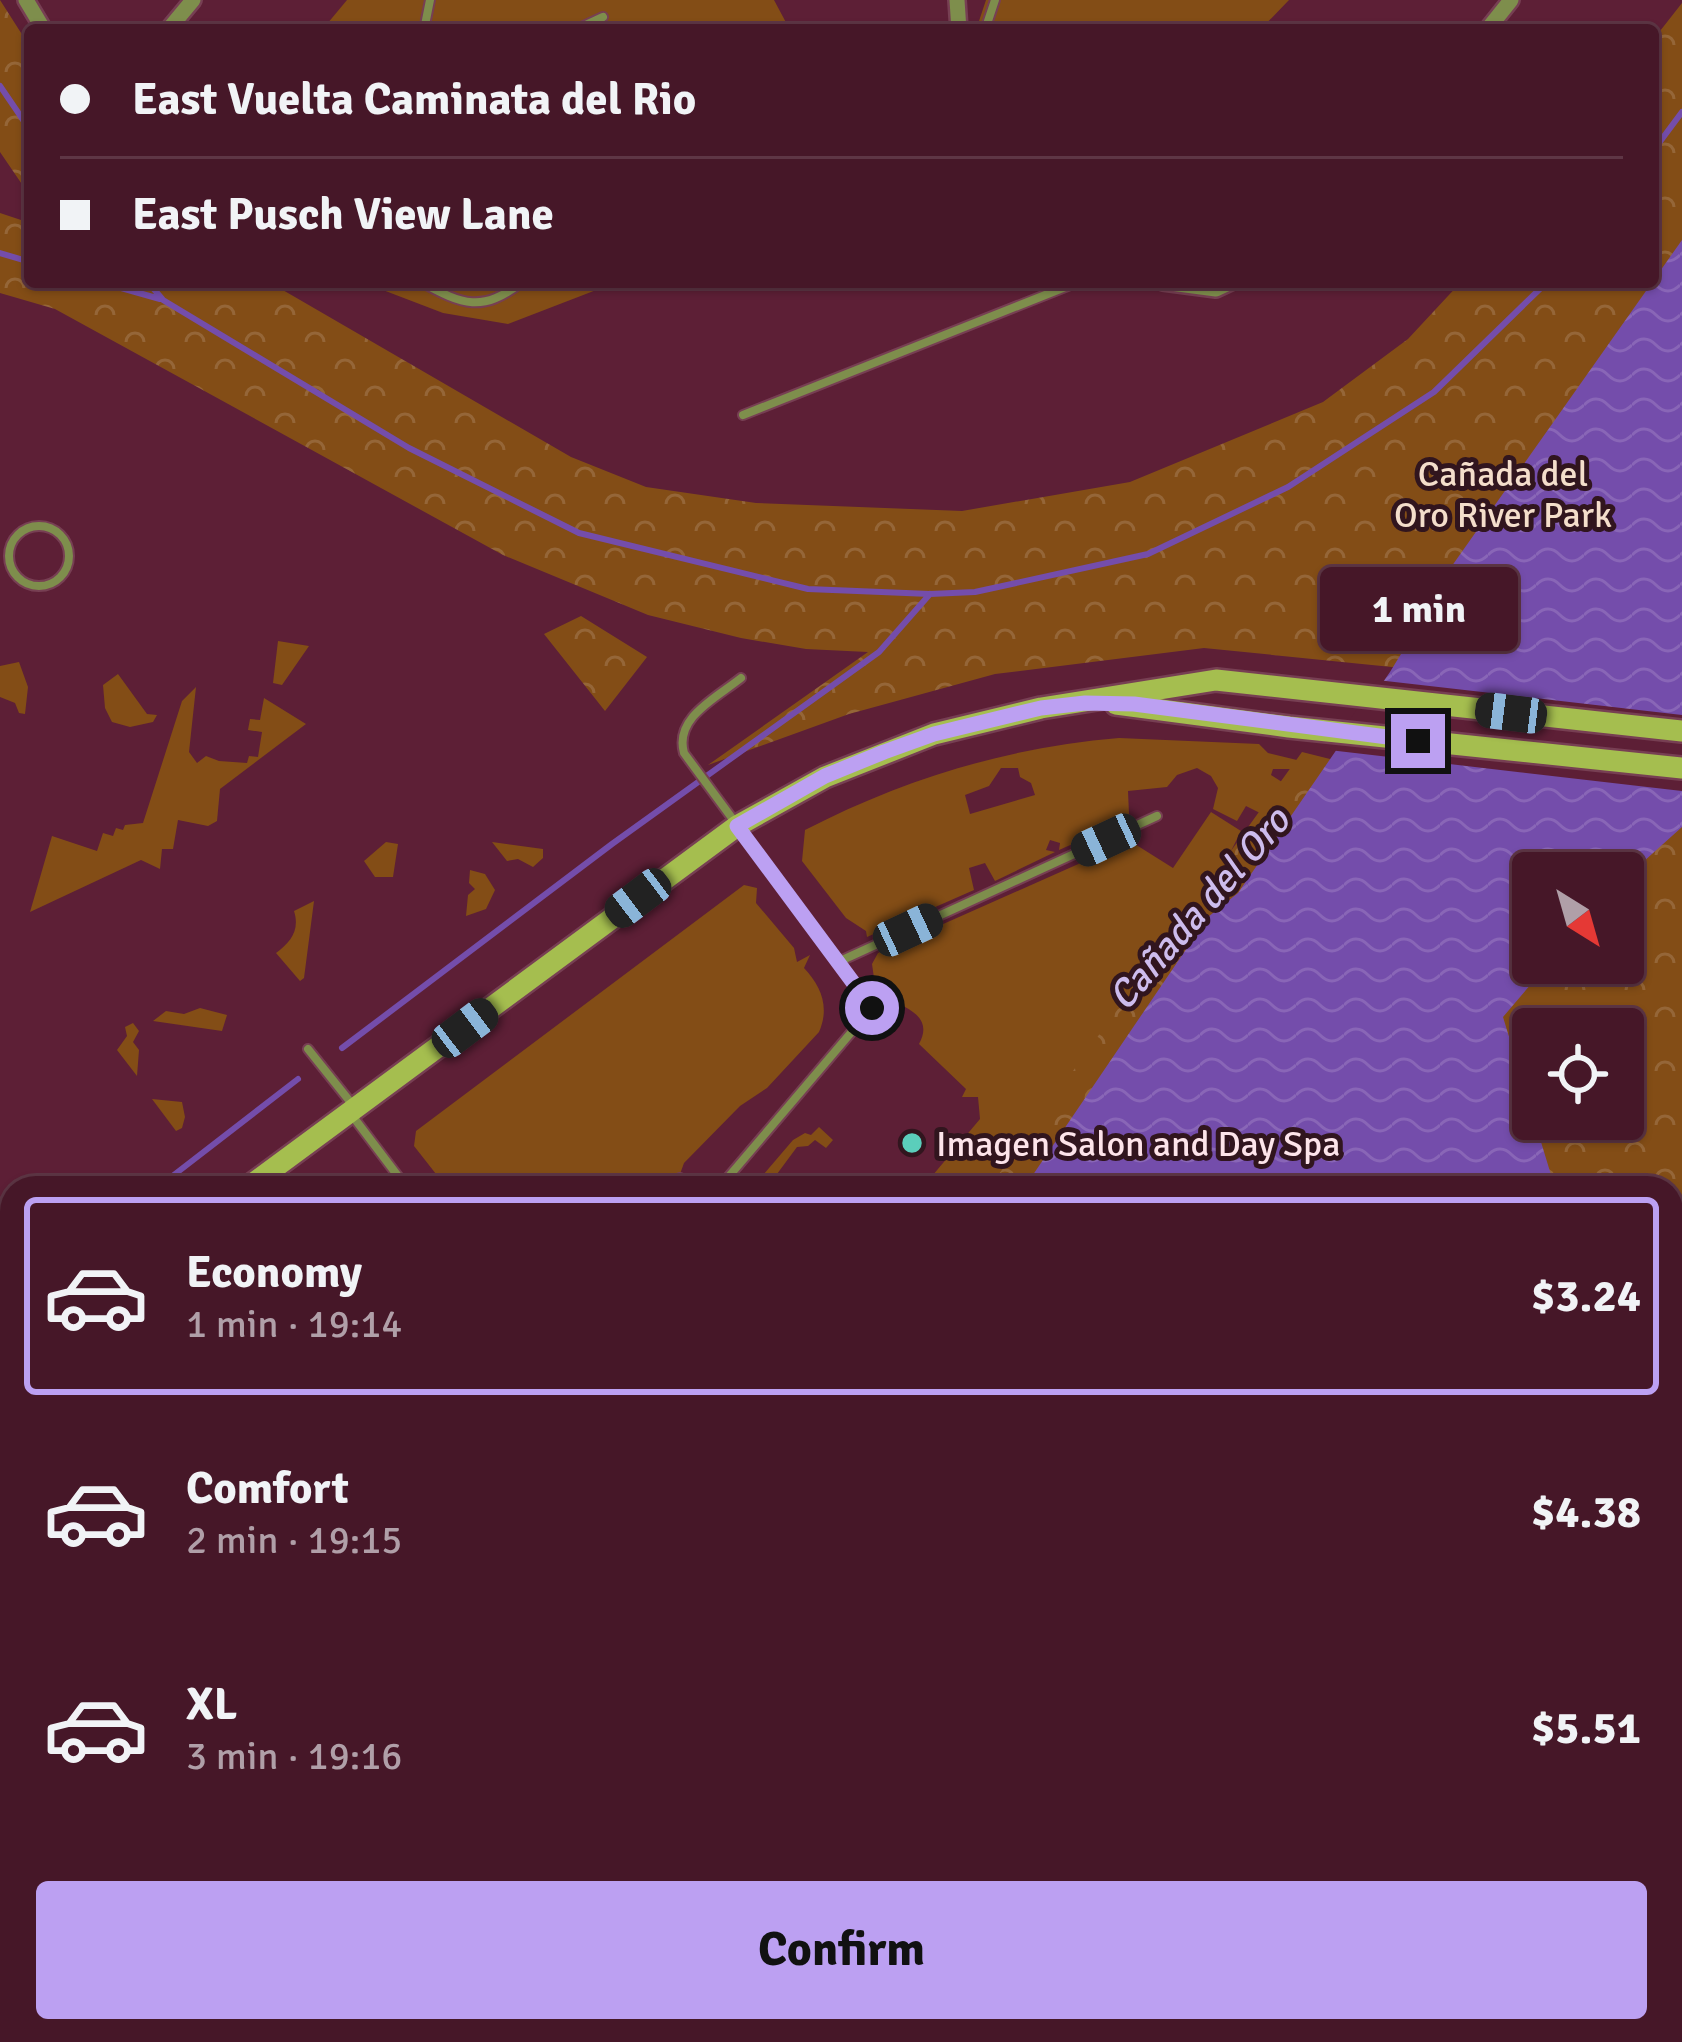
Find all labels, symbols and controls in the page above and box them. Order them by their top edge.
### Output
text: East Vuelta Caminata del Rio [132,72,696,127]
text: East Pusch View Lane [132,187,554,242]
park label: Cañada del Oro River Park [1394,452,1612,538]
callout: 1 min [1319,567,1517,651]
text: 1 min [1372,585,1466,633]
car [1473,691,1549,735]
route end [1391,714,1445,768]
water label: Cañada del Oro [1098,796,1301,1020]
car [1066,808,1146,872]
north arrow [1512,852,1644,984]
map controls [1512,852,1644,1140]
car [598,862,678,934]
car [868,898,948,962]
route start [845,981,899,1035]
car [425,992,505,1064]
button: locate [1512,1008,1644,1140]
place label: Imagen Salon and Day Spa [936,1122,1340,1167]
marker: Imagen Salon and Day Spa [899,1130,925,1156]
icon: car [42,1242,150,1350]
text: Economy [186,1245,362,1300]
text: $3.24 [1531,1269,1641,1324]
text: 1 min · 19:14 [186,1300,402,1348]
icon: car [42,1458,150,1566]
text: Comfort [186,1461,349,1516]
text: $4.38 [1531,1485,1641,1540]
text: 2 min · 19:15 [186,1516,402,1564]
icon: car [42,1674,150,1782]
text: XL [186,1677,237,1732]
text: $5.51 [1531,1701,1641,1756]
text: 3 min · 19:16 [186,1732,402,1780]
button: Confirm [36,1881,1647,2019]

